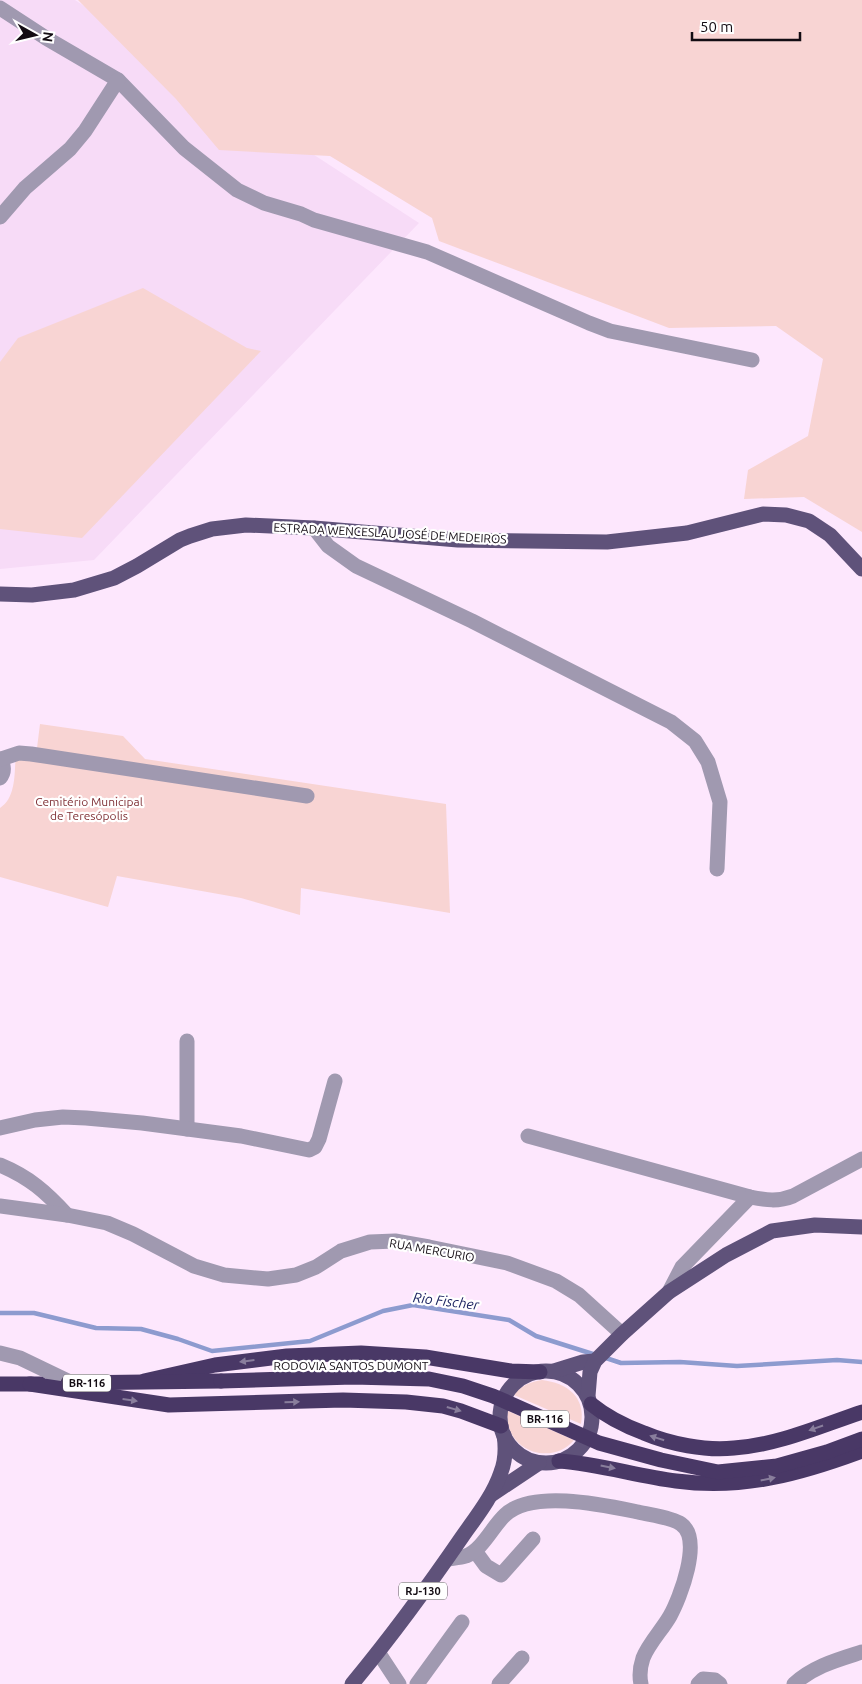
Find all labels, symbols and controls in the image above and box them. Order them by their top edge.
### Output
north arrow [10,10,60,60]
scale bar [692,10,800,42]
text: 50 m [700,18,733,35]
text: N [39,31,57,43]
street label: ESTRADA WENCESLAU JOSÉ DE MEDEIROS [273,520,507,546]
park label: Cemitério Municipal de Teresópolis [35,795,143,822]
street label: RUA MERCURIO [388,1236,476,1264]
water label: Rio Fischer [412,1289,480,1313]
one-way arrow [239,1357,255,1365]
street label: RODOVIA SANTOS DUMONT [274,1359,429,1372]
road number: BR-116 [63,1375,111,1392]
one-way arrow [122,1396,138,1404]
one-way arrow [284,1398,300,1406]
one-way arrow [446,1406,461,1414]
road number: BR-116 [521,1410,569,1428]
one-way arrow [808,1424,823,1432]
one-way arrow [650,1434,665,1441]
one-way arrow [600,1464,616,1472]
one-way arrow [761,1475,776,1483]
road number: RJ-130 [399,1582,447,1600]

